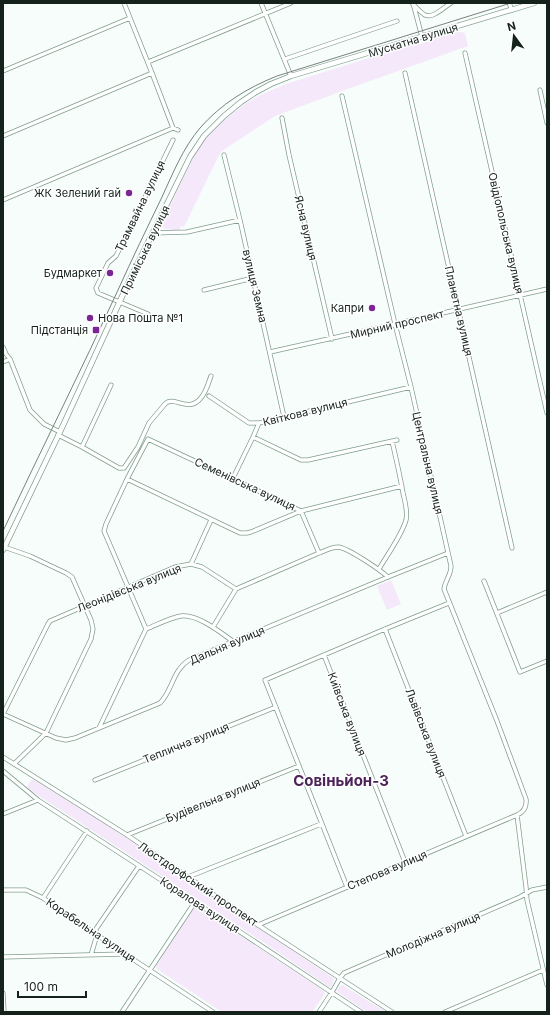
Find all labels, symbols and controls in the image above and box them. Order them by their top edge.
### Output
north arrow [494,16,534,56]
text: N [506,18,517,34]
street label: Мускатна вулиця [367,20,459,60]
street label: Трамвайна вулиця [112,158,168,254]
street label: Овідіопольська вулиця [485,171,527,295]
place label: ЖК Зелений гай [34,186,121,200]
marker: ЖК Зелений гай [124,188,134,198]
street label: Ясна вулиця [292,194,320,262]
street label: Приміська вулиця [117,203,173,297]
street label: вулиця Земна [240,248,270,324]
street label: Планетна вулиця [442,265,476,357]
place label: Будмаркет [44,266,103,280]
marker: Будмаркет [105,268,115,278]
place label: Капри [331,301,364,315]
marker: Капри [367,303,377,313]
street label: Мирний проспект [349,306,446,342]
place label: Нова Пошта №1 [98,311,183,325]
marker: Нова Пошта №1 [85,313,95,323]
place label: Підстанція [31,323,88,337]
marker: Підстанція [91,325,101,335]
street label: Квіткова вулиця [261,395,349,429]
street label: Центральна вулиця [409,410,447,516]
street label: Семенівська вулиця [192,454,298,514]
street label: Леонідівська вулиця [75,561,183,615]
street label: Дальня вулиця [187,623,267,667]
street label: Київська вулиця [325,670,369,758]
street label: Львівська вулиця [403,686,449,780]
street label: Теплична вулиця [141,719,231,767]
district label: Совіньйон-3 [293,771,389,790]
street label: Будівельна вулиця [164,775,262,825]
street label: Люстдорфський проспект [136,839,261,930]
street label: Степова вулиця [345,847,429,893]
street label: Коралова вулиця [157,874,243,936]
street label: Корабельна вулиця [44,895,138,965]
street label: Молодіжна вулиця [384,909,482,961]
scale bar [18,973,86,999]
text: 100 m [24,979,58,994]

